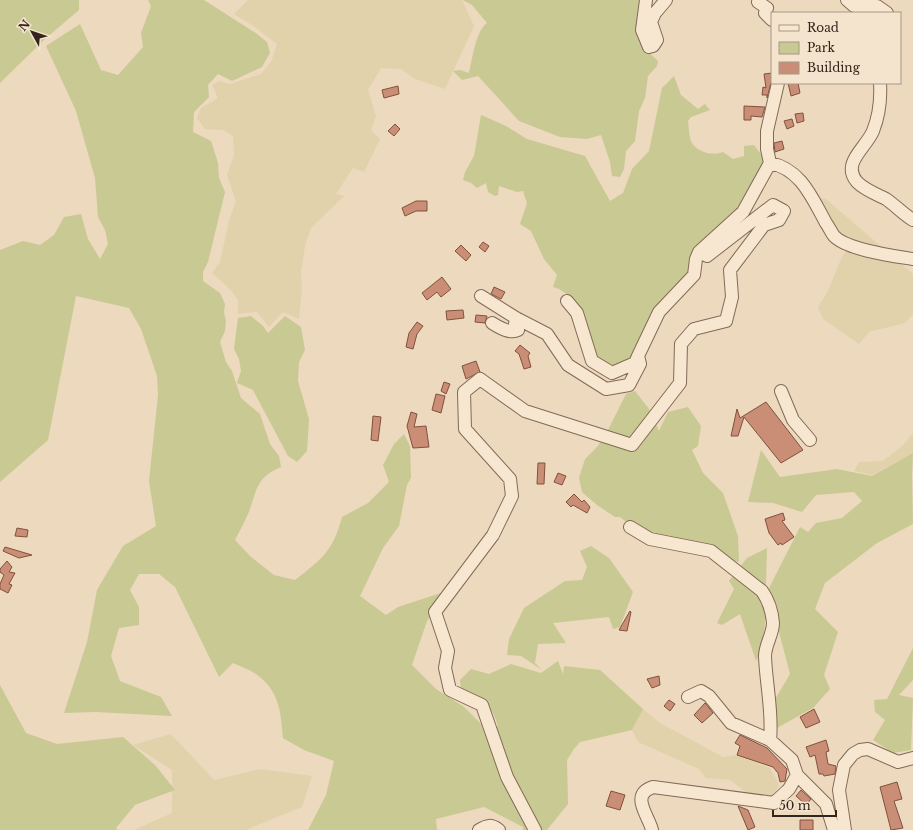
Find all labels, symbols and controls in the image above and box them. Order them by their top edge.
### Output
north arrow [12,12,52,52]
legend [771,12,901,84]
text: N [16,17,33,34]
text: Road [807,20,839,35]
text: Park [807,40,835,55]
text: Building [807,60,861,75]
scale bar [773,792,836,818]
text: 50 m [779,798,811,813]

